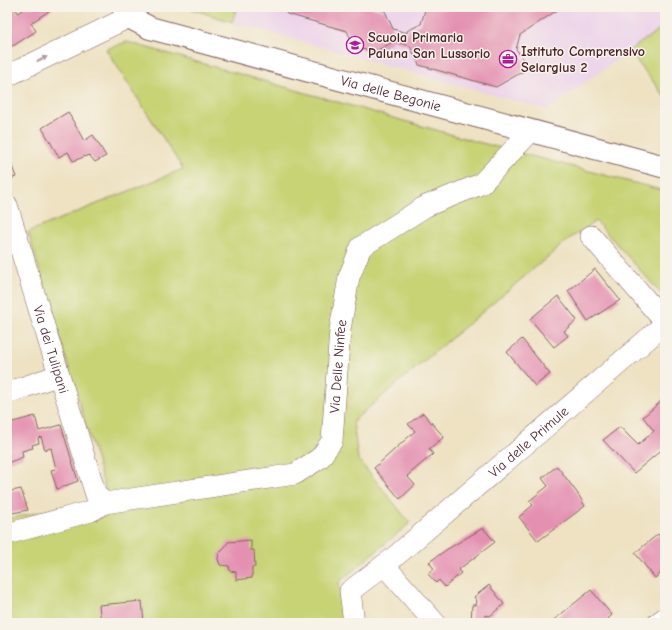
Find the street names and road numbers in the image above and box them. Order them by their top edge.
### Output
street label: Via delle Begonie [339,71,443,115]
street label: Via dei Tulipani [30,303,73,395]
street label: Via Delle Ninfee [326,318,350,414]
street label: Via delle Primule [485,402,572,481]

